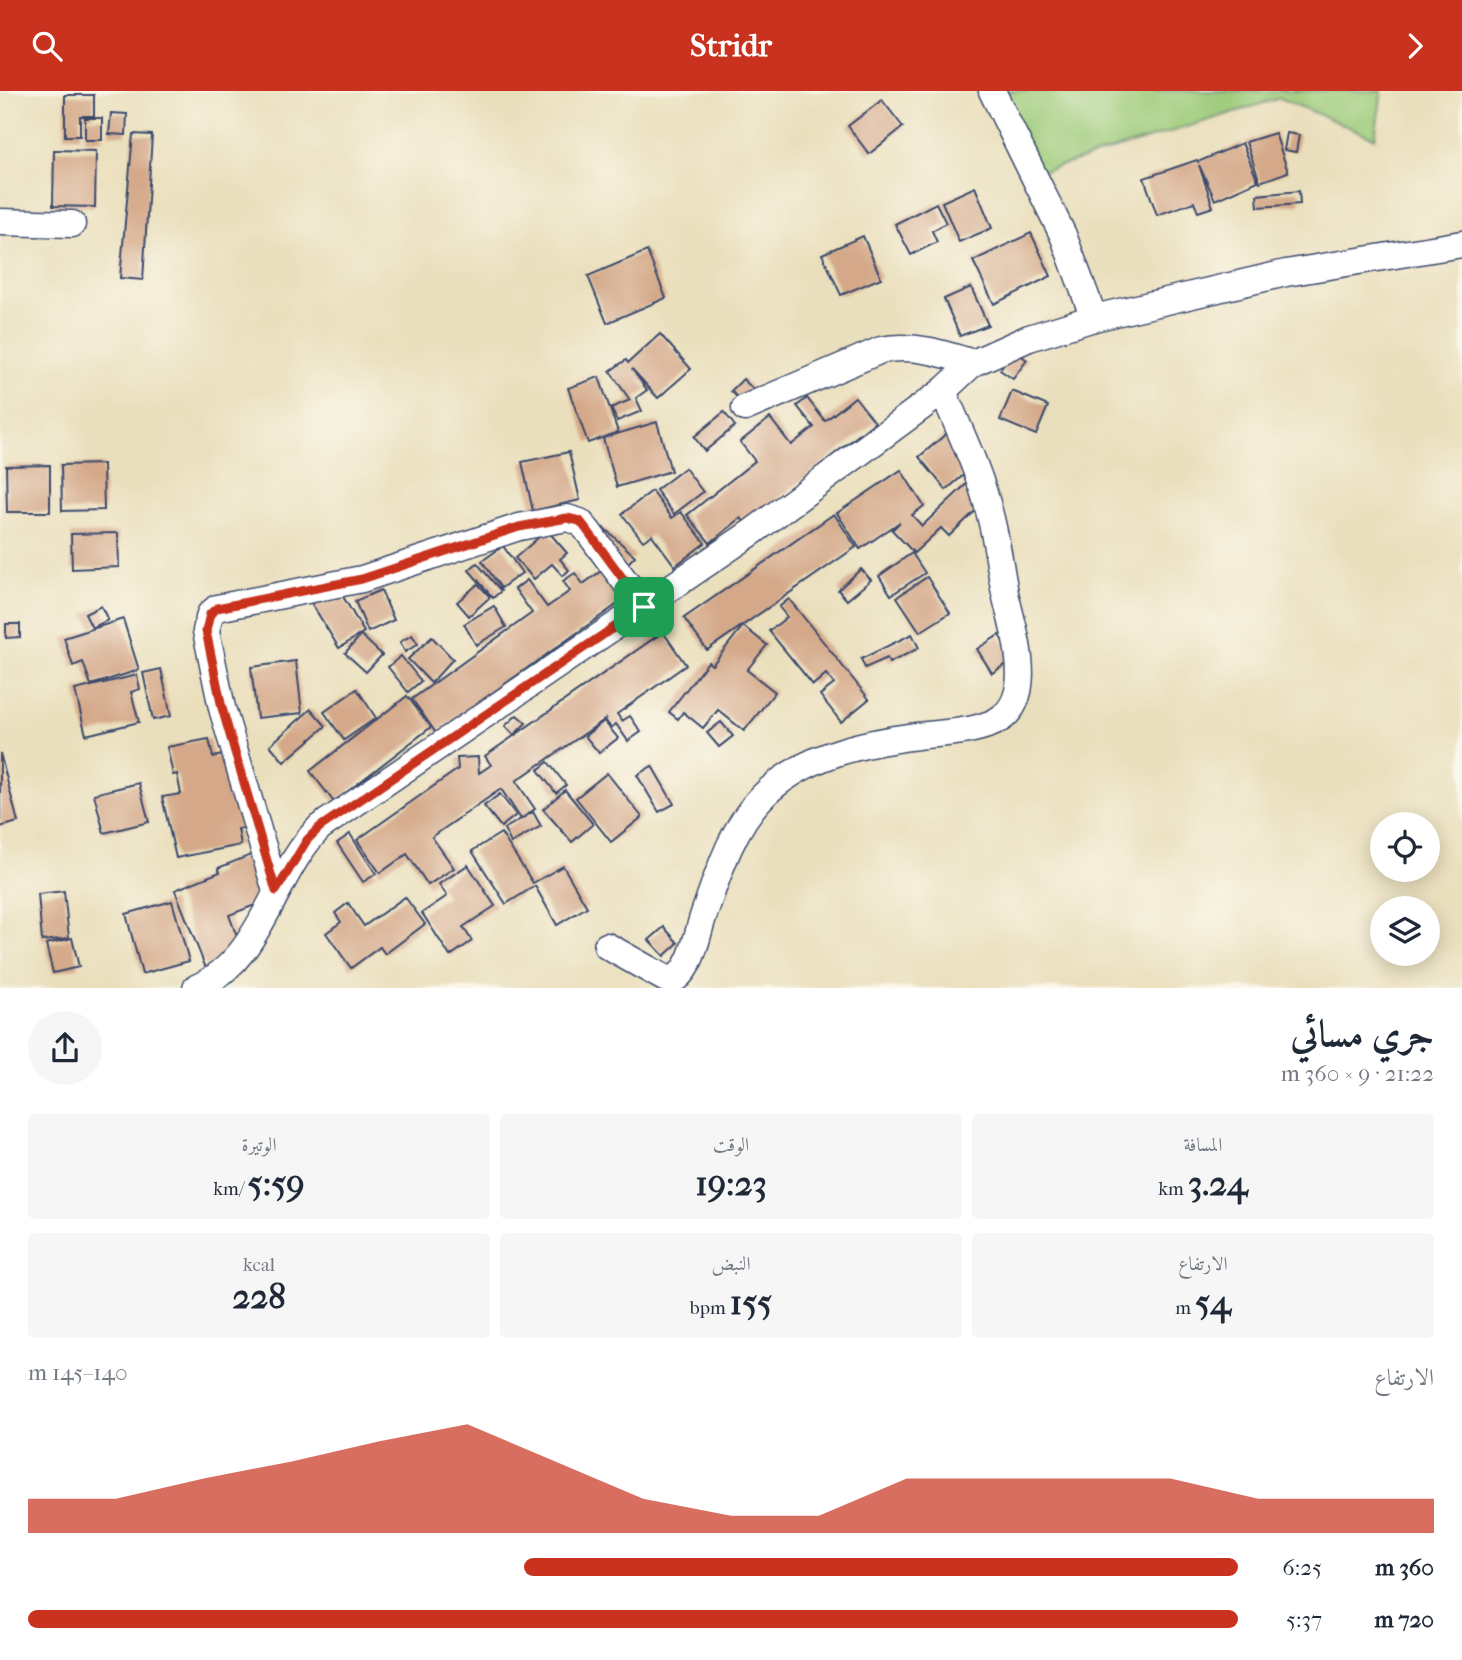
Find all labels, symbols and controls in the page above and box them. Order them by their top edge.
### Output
icon: search [28,27,66,65]
text: Stridr [690,27,772,64]
icon: forward [1396,27,1434,65]
pin [614,577,674,637]
icon: arrive [625,588,663,626]
map controls [1370,812,1440,966]
button: locate [1370,812,1440,882]
button: layers [1370,896,1440,966]
button: share [28,1011,102,1085]
text: جري مسائي [1290,1011,1434,1056]
text: 21:22 · 9 × 360 m [1281,1060,1434,1087]
text: الوتيرة [241,1134,277,1156]
text: الوقت [713,1134,749,1156]
text: المسافة [1184,1134,1222,1156]
text: 5:59 [248,1163,305,1204]
text: 19:23 [695,1163,767,1204]
text: 3.24 [1188,1163,1248,1204]
text: /km [213,1178,248,1200]
text: km [1158,1178,1188,1200]
text: النبض [711,1253,751,1275]
text: الارتفاع [1178,1253,1228,1275]
text: kcal [243,1254,275,1276]
text: 228 [232,1276,286,1317]
text: 155 [730,1282,772,1323]
text: 54 [1195,1282,1231,1323]
text: bpm [690,1297,730,1319]
text: m [1175,1297,1195,1319]
text: 140–145 m [28,1359,128,1386]
text: الارتفاع [1374,1364,1434,1391]
text: 6:25 [1282,1554,1322,1581]
text: 360 m [1375,1554,1434,1581]
text: 5:37 [1286,1606,1322,1633]
text: 720 m [1374,1606,1434,1633]

